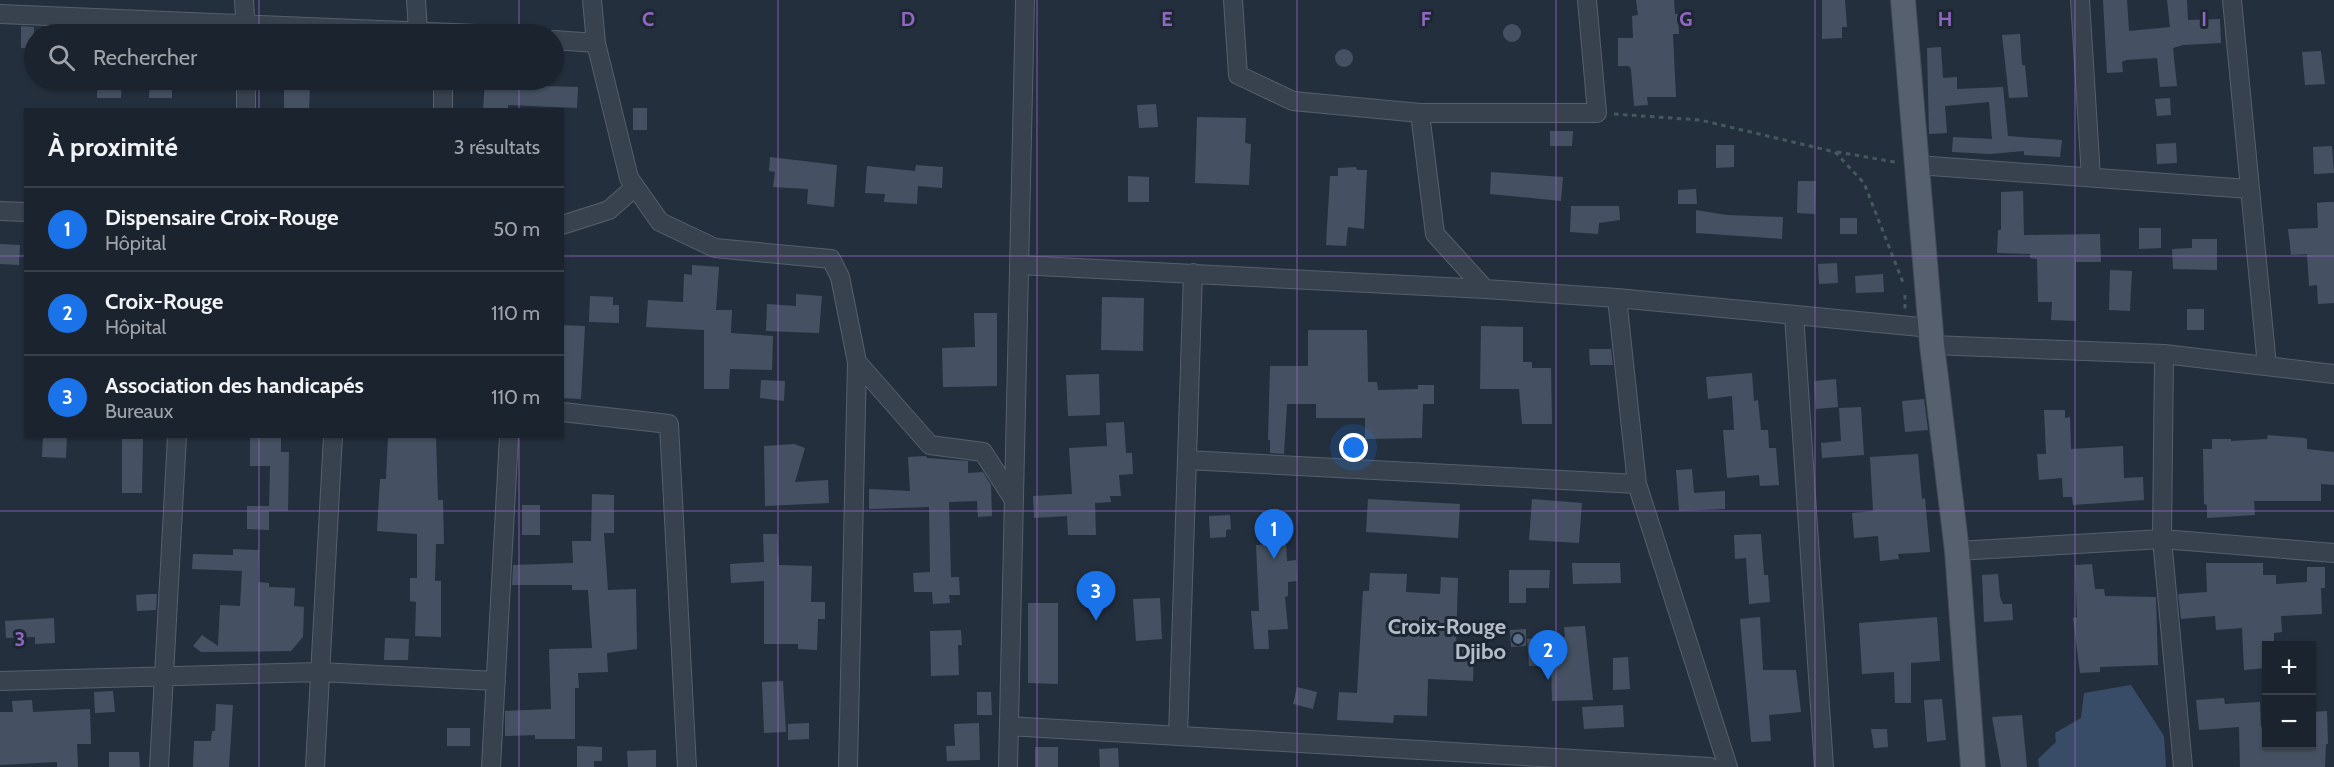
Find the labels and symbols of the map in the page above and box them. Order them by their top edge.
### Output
text: C [642,7,654,31]
text: D [901,7,915,31]
text: E [1161,7,1173,31]
text: F [1421,7,1432,31]
text: G [1679,7,1693,31]
text: H [1938,7,1952,31]
text: I [2201,7,2207,31]
your location [1339,433,1368,462]
pin: 1 [1254,510,1294,559]
pin: 3 [1076,572,1116,621]
place label: Croix-Rouge Djibo [1388,613,1506,665]
text: 3 [15,627,25,651]
pin: 2 [1528,630,1568,680]
marker: Croix-Rouge Djibo [1511,632,1525,646]

